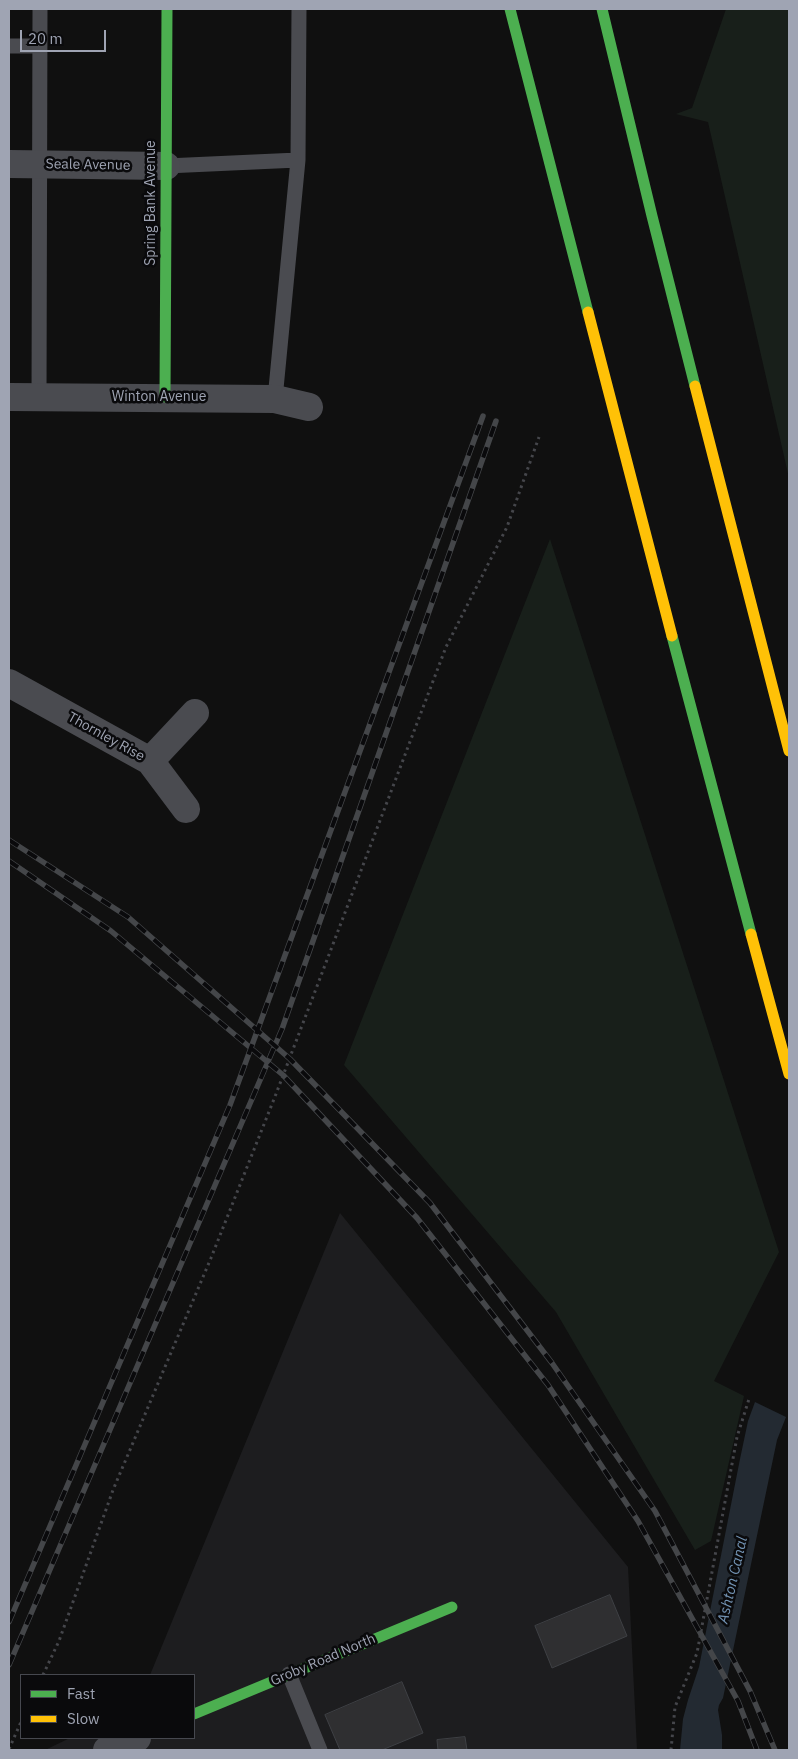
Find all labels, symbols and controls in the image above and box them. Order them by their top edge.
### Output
scale bar [22,20,109,52]
text: 20 m [28,29,63,48]
street label: Spring Bank Avenue [143,140,159,266]
street label: Seale Avenue [45,156,131,174]
street label: Winton Avenue [112,389,206,405]
street label: Thornley Rise [65,709,147,765]
water label: Ashton Canal [714,1535,752,1625]
street label: Groby Road North [268,1630,378,1690]
legend [20,1674,195,1739]
text: Fast [67,1684,95,1703]
text: Slow [67,1709,100,1728]

